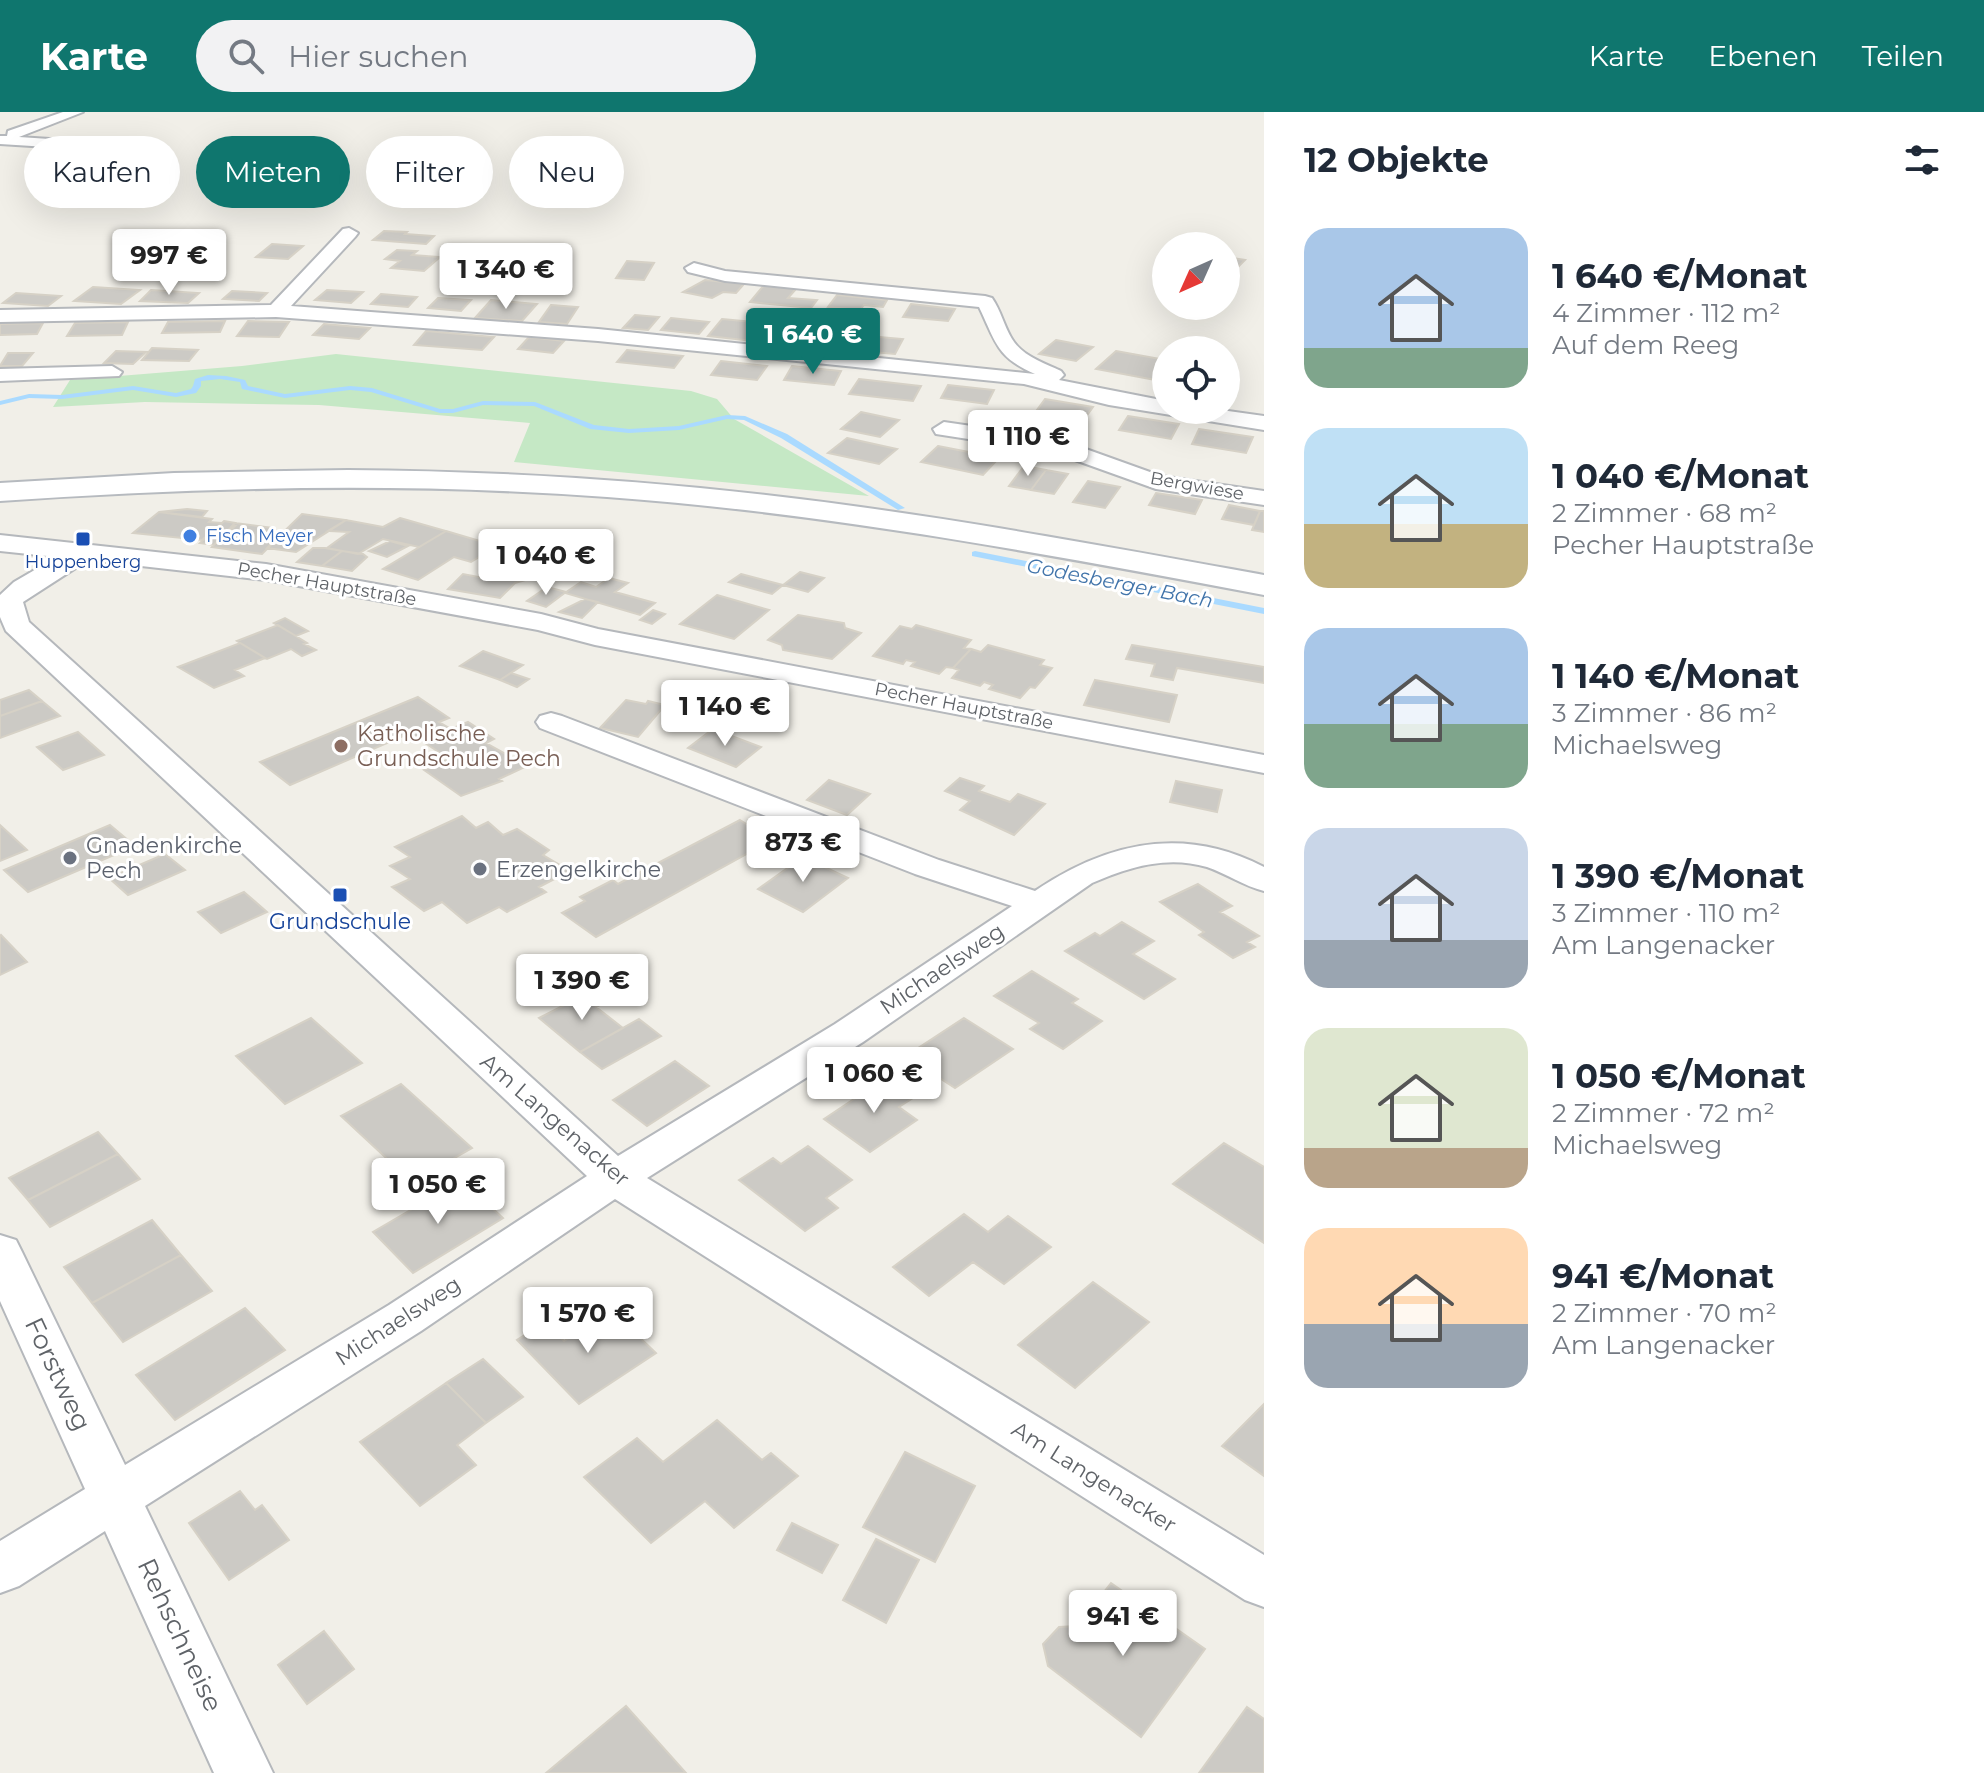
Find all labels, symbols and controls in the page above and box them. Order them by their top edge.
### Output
search box [196,20,756,92]
text: Karte [40,33,148,80]
icon: search [224,34,268,78]
text: Hier suchen [288,38,469,75]
text: Karte [1589,39,1664,73]
text: Ebenen [1708,39,1818,73]
text: Teilen [1862,39,1944,73]
chip: Kaufen [24,136,180,208]
chip: Mieten [196,136,350,208]
chip: Filter [366,136,493,208]
chip: Neu [509,136,624,208]
icon: filters [1900,138,1944,182]
text: 12 Objekte [1304,139,1489,181]
pin: 997 € [113,229,225,297]
north arrow [1152,232,1240,320]
map controls [1152,232,1240,424]
text: 997 € [130,239,208,271]
pin: 1 340 € [432,243,580,311]
text: 1 340 € [458,253,554,285]
text: 1 640 €/Monat [1552,255,1808,297]
icon: home [1368,260,1464,356]
text: 4 Zimmer · 112 m² [1552,297,1781,329]
pin: 1 640 € [739,308,887,376]
text: 1 640 € [764,318,862,350]
text: Auf dem Reeg [1552,329,1739,361]
button: locate [1152,336,1240,424]
pin: 1 110 € [954,410,1102,478]
text: 1 110 € [986,420,1070,452]
text: 1 040 €/Monat [1552,455,1809,497]
icon: home [1368,460,1464,556]
street label: Bergwiese [1148,467,1246,505]
text: 2 Zimmer · 68 m² [1552,497,1777,529]
place label: Fisch Meyer [206,525,313,547]
marker: Fisch Meyer [181,527,199,545]
pin: 1 040 € [472,529,620,597]
text: Pecher Hauptstraße [1552,529,1814,561]
marker: Huppenberg [74,530,92,548]
text: 1 040 € [496,539,596,571]
place label: Huppenberg [25,551,141,573]
water label: Godesberger Bach [1025,553,1215,613]
street label: Pecher Hauptstraße [236,557,418,611]
text: 1 140 €/Monat [1552,655,1799,697]
icon: home [1368,660,1464,756]
street label: Pecher Hauptstraße [873,678,1055,734]
pin: 1 140 € [651,680,799,748]
text: 1 140 € [679,690,771,722]
text: 3 Zimmer · 86 m² [1552,697,1777,729]
place label: Katholische Grundschule Pech [357,720,561,772]
text: Michaelsweg [1552,729,1722,761]
marker: Katholische Grundschule Pech [332,737,350,755]
pin: 873 € [747,816,859,884]
text: 873 € [765,826,841,858]
place label: Gnadenkirche Pech [86,832,242,884]
marker: Gnadenkirche Pech [61,849,79,867]
text: 1 390 €/Monat [1552,855,1804,897]
place label: Erzengelkirche [496,856,661,883]
marker: Erzengelkirche [471,860,489,878]
icon: home [1368,860,1464,956]
marker: Grundschule [331,886,349,904]
text: 3 Zimmer · 110 m² [1552,897,1780,929]
place label: Grundschule [269,908,411,935]
street label: Michaelsweg [875,918,1009,1020]
text: Am Langenacker [1552,929,1775,961]
pin: 1 390 € [508,954,656,1022]
text: 1 390 € [534,964,630,996]
pin: 1 060 € [800,1047,948,1115]
street label: Am Langenacker [475,1048,635,1192]
text: 1 050 €/Monat [1552,1055,1806,1097]
text: 1 060 € [825,1057,923,1089]
icon: home [1368,1060,1464,1156]
text: 2 Zimmer · 72 m² [1552,1097,1775,1129]
text: Michaelsweg [1552,1129,1722,1161]
pin: 1 050 € [364,1158,512,1226]
text: 1 050 € [390,1168,486,1200]
text: 941 €/Monat [1552,1255,1774,1297]
icon: home [1368,1260,1464,1356]
street label: Michaelsweg [330,1270,466,1372]
pin: 1 570 € [514,1287,662,1355]
text: 1 570 € [541,1297,635,1329]
text: 2 Zimmer · 70 m² [1552,1297,1777,1329]
street label: Forstweg [18,1312,98,1436]
text: Am Langenacker [1552,1329,1775,1361]
street label: Am Langenacker [1007,1415,1181,1539]
street label: Rehschneise [131,1553,229,1717]
pin: 941 € [1067,1590,1179,1658]
text: 941 € [1087,1600,1159,1632]

